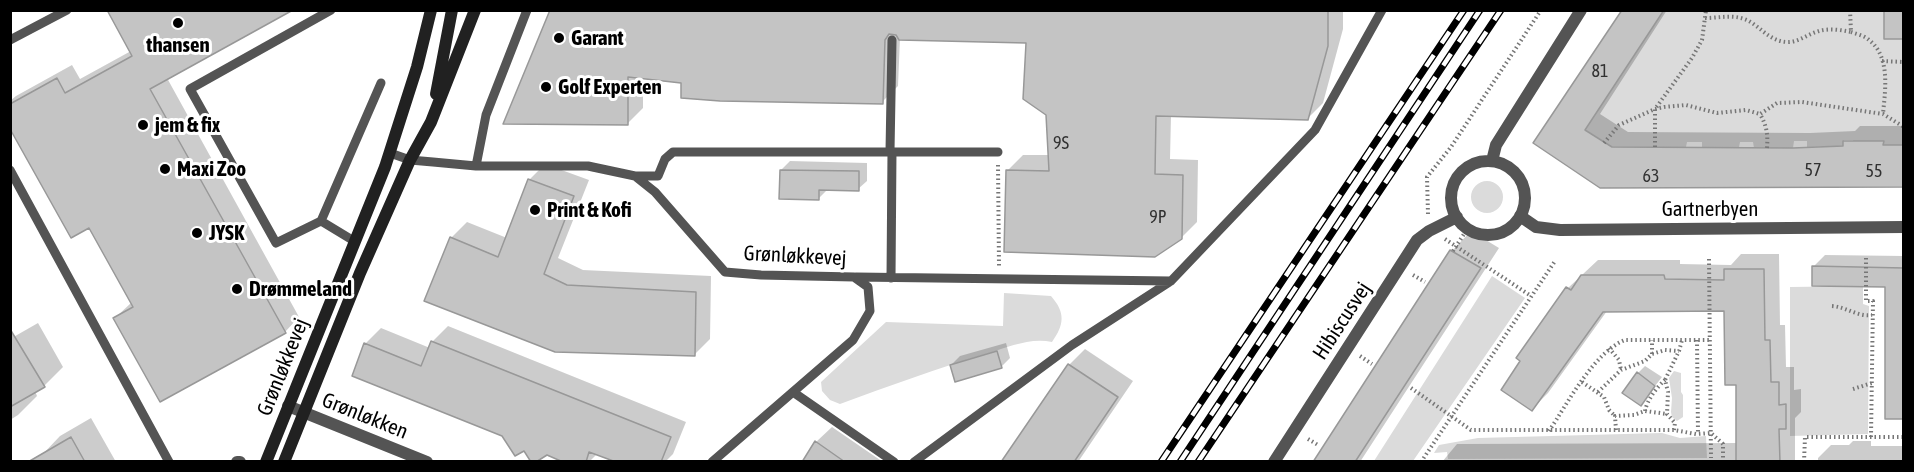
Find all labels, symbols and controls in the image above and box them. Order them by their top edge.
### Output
marker: thansen [171,16,185,30]
place label: Garant [571,25,624,51]
marker: Garant [552,31,566,45]
place label: thansen [146,32,210,58]
house number: 81 [1592,60,1608,82]
place label: Golf Experten [558,74,662,100]
marker: Golf Experten [539,80,553,94]
place label: jem & fix [155,112,220,138]
marker: jem & fix [136,118,150,132]
house number: 9S [1053,132,1069,154]
place label: Maxi Zoo [177,156,246,182]
house number: 57 [1805,159,1821,181]
house number: 55 [1866,160,1882,182]
marker: Maxi Zoo [158,162,172,176]
house number: 63 [1643,165,1659,187]
street label: Gartnerbyen [1662,196,1758,222]
place label: Print & Kofi [547,197,632,223]
marker: Print & Kofi [528,203,542,217]
house number: 9P [1149,206,1167,228]
place label: JYSK [209,220,244,246]
marker: JYSK [190,226,204,240]
street label: Grønløkkevej [743,241,847,271]
place label: Drømmeland [249,276,352,302]
street label: Hibiscusvej [1308,278,1376,364]
marker: Drømmeland [230,282,244,296]
street label: Grønløkkevej [252,315,314,419]
street label: Grønløkken [318,387,412,445]

